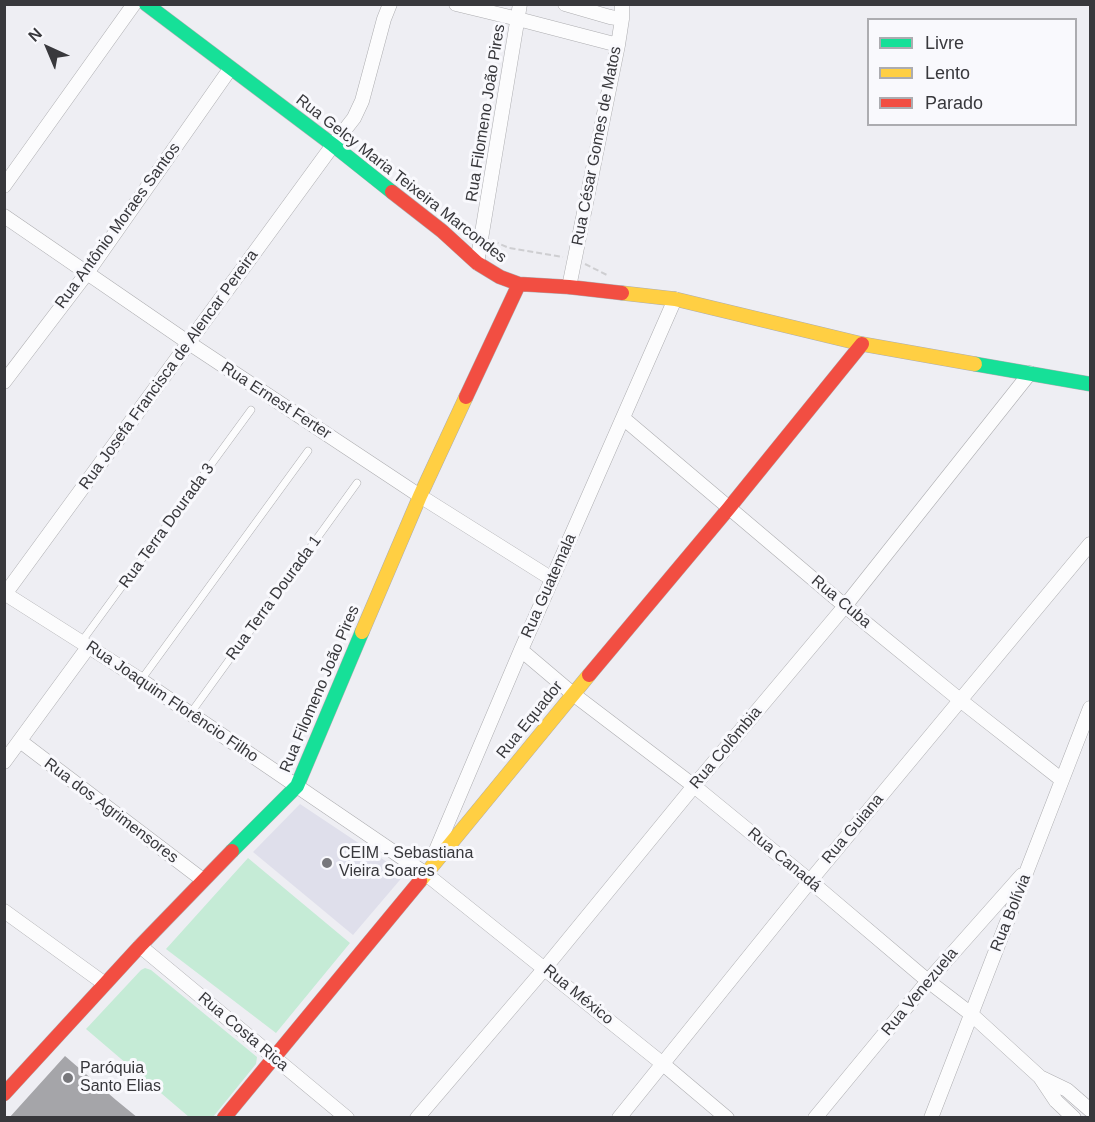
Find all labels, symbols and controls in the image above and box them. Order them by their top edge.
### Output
north arrow [18,18,78,78]
legend [867,18,1077,126]
street label: Rua Filomeno João Pires [462,23,510,203]
text: N [25,25,45,45]
text: Livre [925,33,964,53]
street label: Rua César Gomes de Matos [568,45,626,247]
text: Lento [925,63,970,83]
street label: Rua Gelcy Maria Teixeira Marcondes [292,91,510,267]
text: Parado [925,93,983,113]
street label: Rua Antônio Moraes Santos [51,139,185,313]
street label: Rua Josefa Francisca de Alencar Pereira [76,246,262,494]
street label: Rua Ernest Ferter [217,358,335,444]
street label: Rua Terra Dourada 3 [115,460,219,592]
street label: Rua Guatemala [517,531,581,641]
street label: Rua Terra Dourada 1 [222,532,326,664]
street label: Rua Cuba [807,571,875,633]
street label: Rua Filomeno João Pires [276,603,364,775]
street label: Rua Joaquim Florêncio Filho [82,637,262,767]
street label: Rua Equador [493,677,567,763]
street label: Rua Colômbia [686,703,766,793]
street label: Rua dos Agrimensores [40,754,182,868]
street label: Rua Guiana [818,790,888,868]
street label: Rua Canadá [743,824,825,896]
place label: CEIM - Sebastiana Vieira Soares [339,844,473,882]
marker: CEIM - Sebastiana Vieira Soares [320,856,334,870]
street label: Rua Bolívia [987,871,1035,955]
street label: Rua Venezuela [878,944,962,1040]
street label: Rua México [539,961,617,1029]
street label: Rua Costa Rica [194,989,292,1075]
place label: Paróquia Santo Elias [80,1059,161,1097]
marker: Paróquia Santo Elias [61,1071,75,1085]

